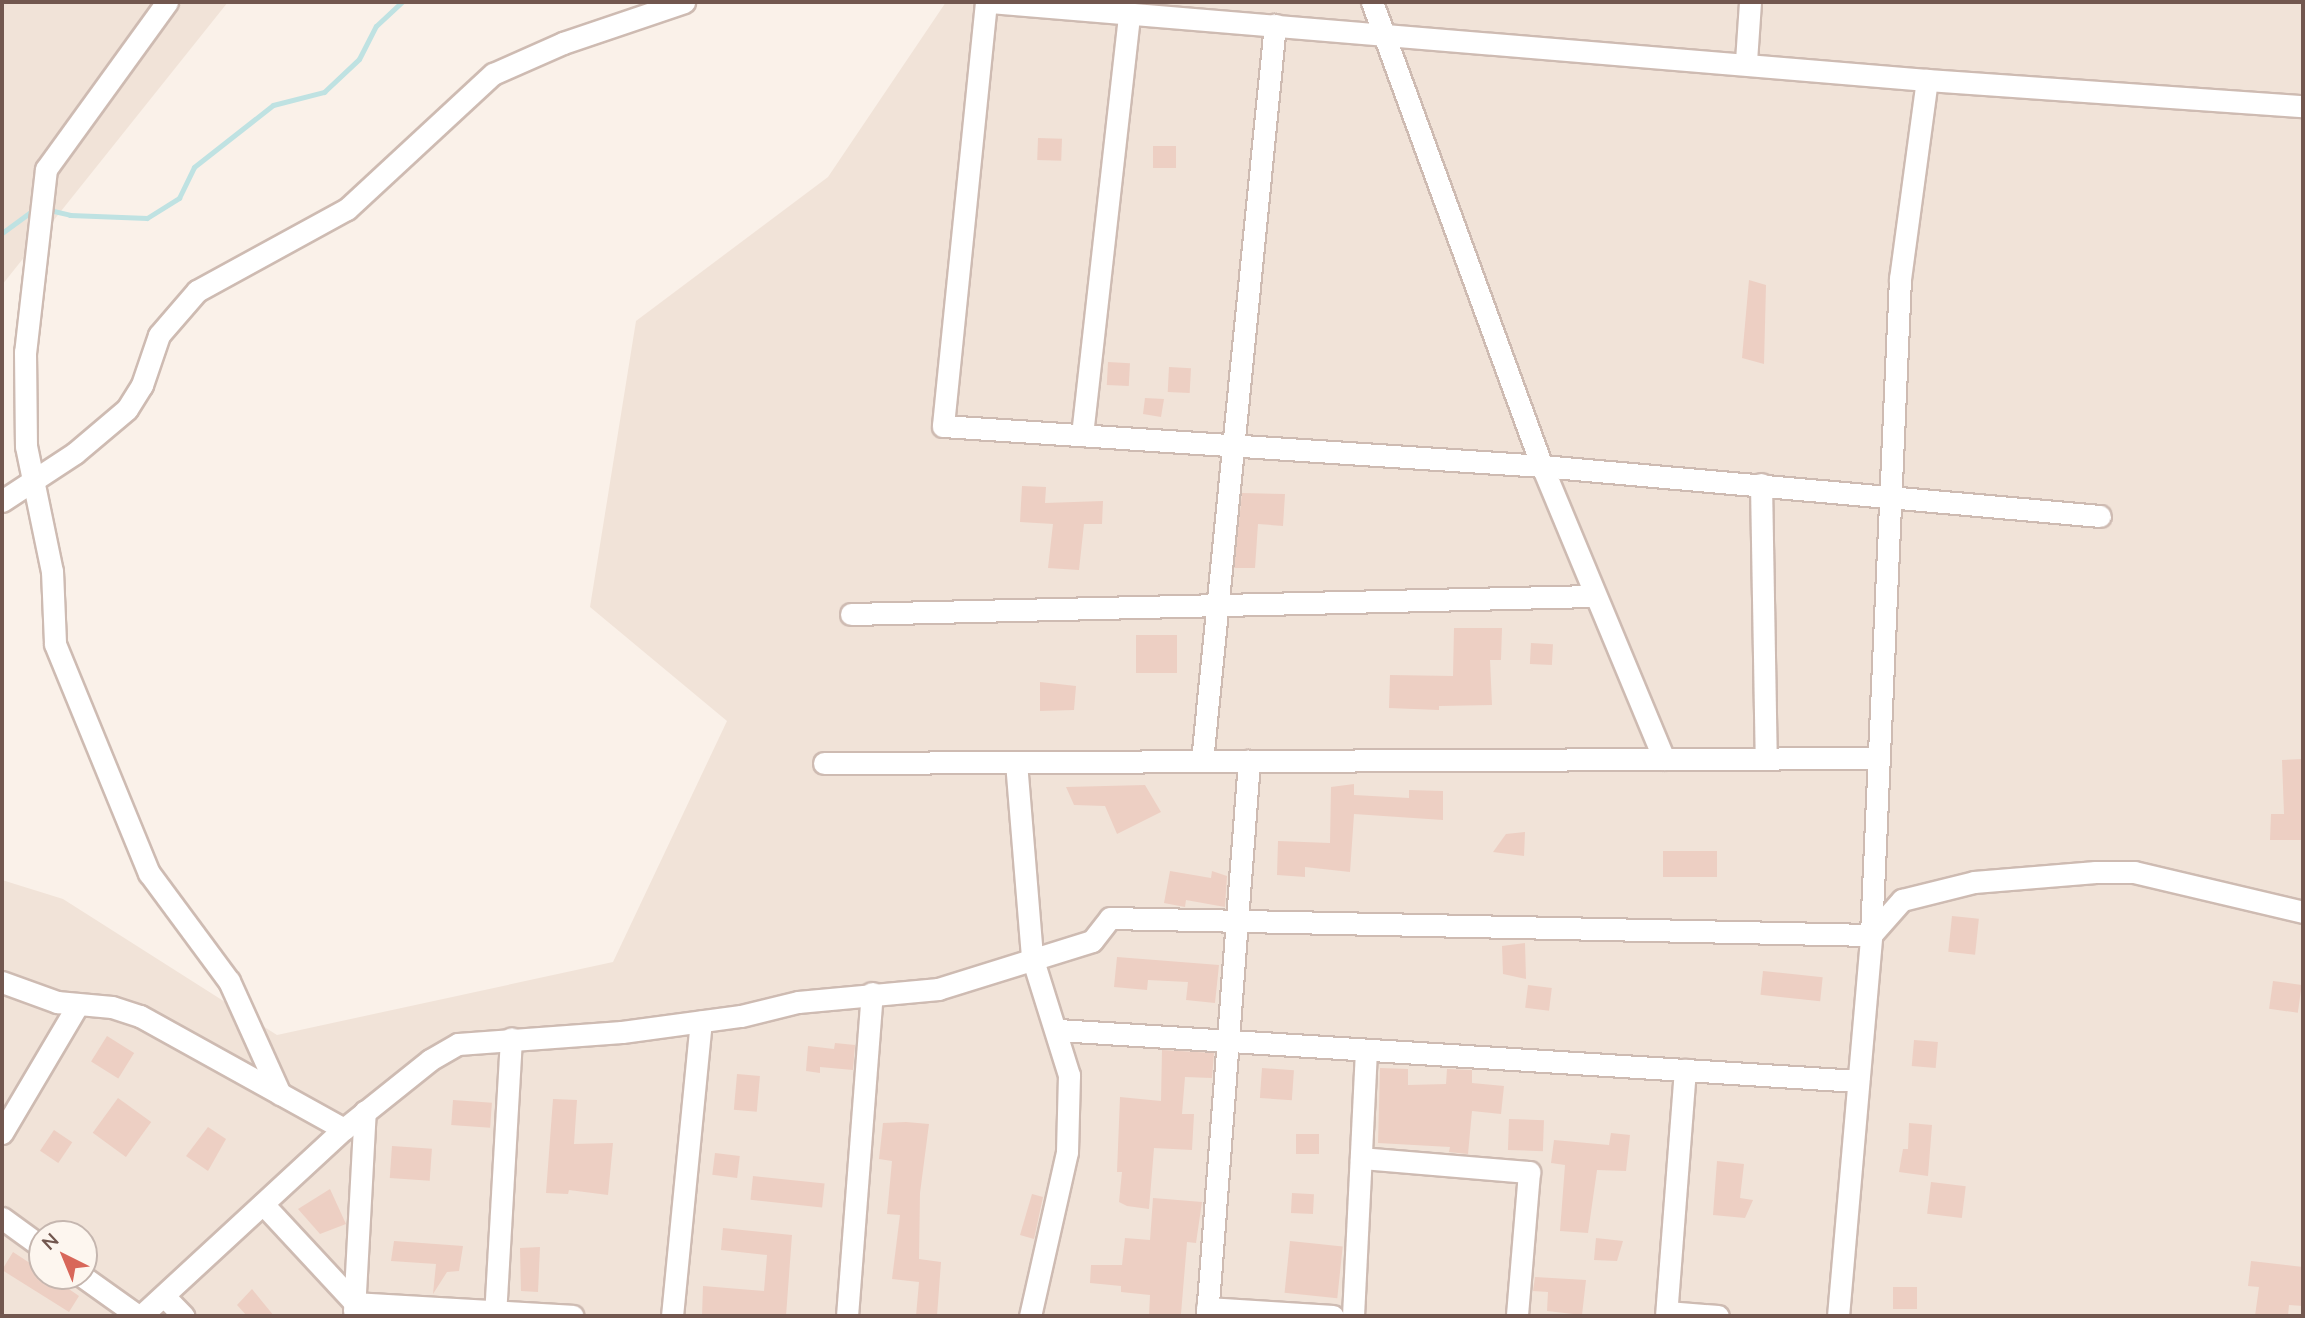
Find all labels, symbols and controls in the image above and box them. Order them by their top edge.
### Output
north arrow [28,1220,98,1290]
text: N [37,1227,63,1255]

